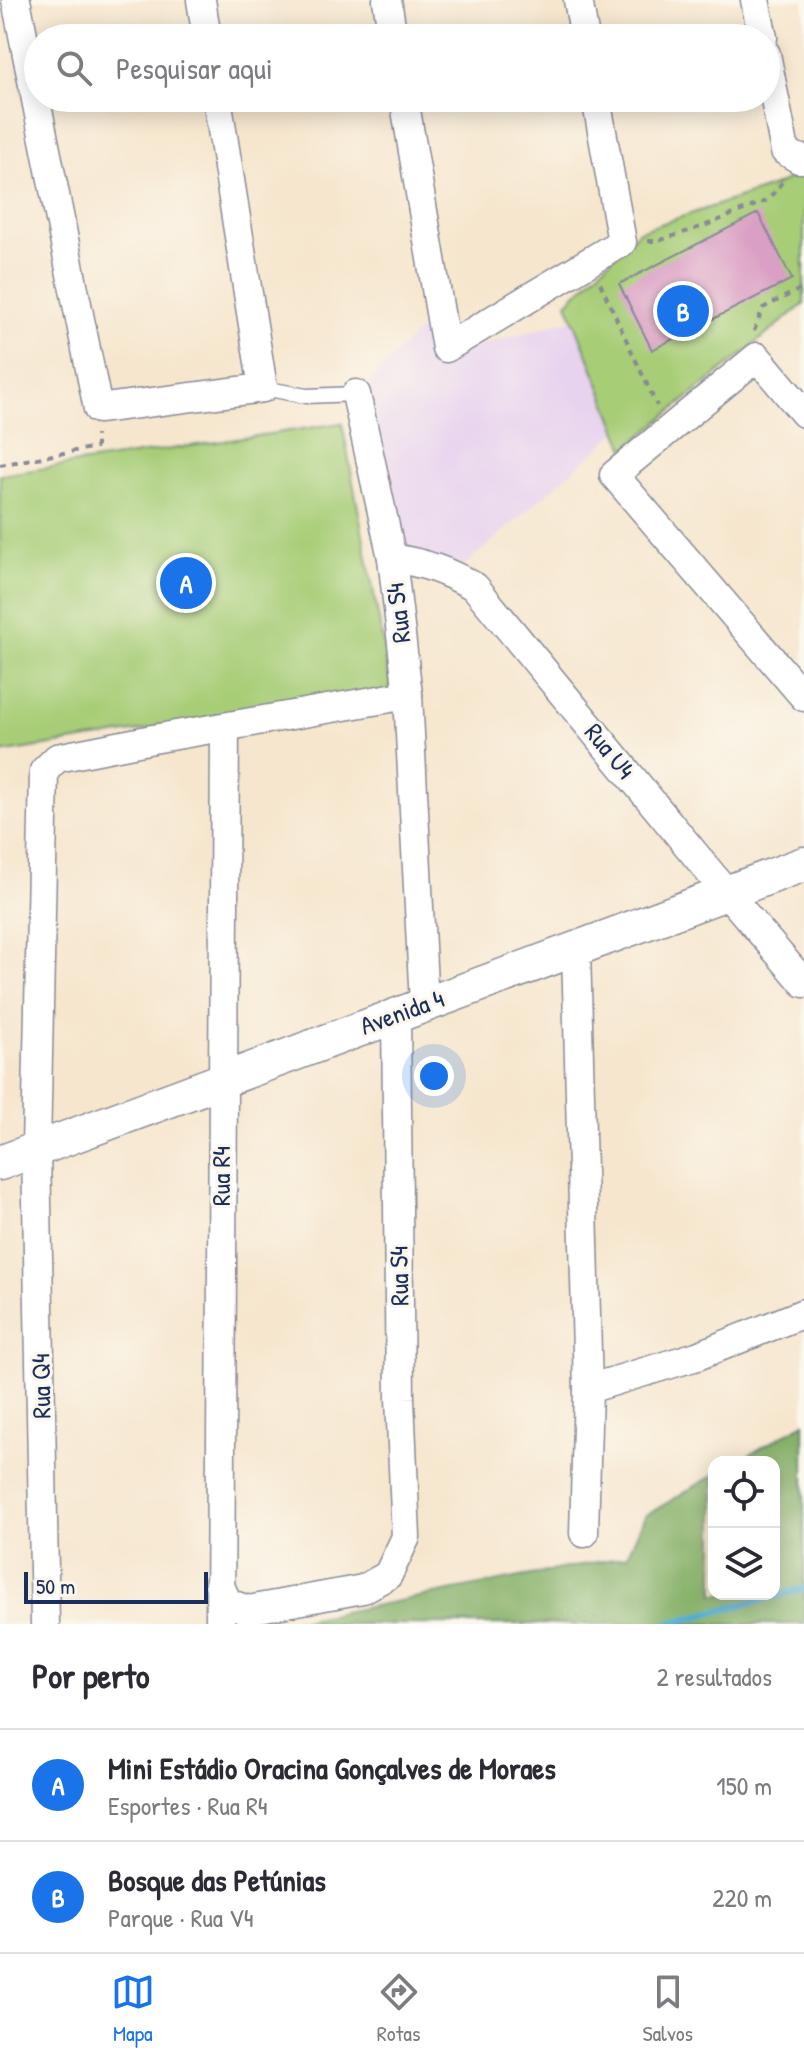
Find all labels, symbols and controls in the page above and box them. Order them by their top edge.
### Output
search box [24,24,780,112]
icon: search [52,46,96,90]
text: Pesquisar aqui [116,48,273,88]
pin: B [657,281,709,341]
pin: A [160,553,212,613]
street label: Rua S4 [376,581,419,645]
street label: Rua U4 [577,715,644,786]
street label: Avenida 4 [355,980,449,1043]
your location [414,1056,454,1096]
street label: Rua R4 [203,1146,238,1206]
street label: Rua S4 [380,1246,417,1306]
street label: Rua Q4 [22,1353,59,1419]
map controls [708,1456,780,1600]
button: locate [708,1456,780,1528]
button: layers [708,1528,780,1600]
scale bar [24,1568,208,1604]
text: 50 m [36,1571,75,1601]
text: Por perto [32,1653,150,1699]
text: 2 resultados [656,1659,772,1694]
text: Mini Estádio Oracina Gonçalves de Moraes [108,1748,556,1788]
text: A [52,1768,64,1803]
text: 150 m [716,1768,772,1803]
text: Esportes · Rua R4 [108,1788,268,1823]
text: Bosque das Petúnias [108,1860,326,1900]
text: B [51,1880,65,1915]
text: 220 m [712,1880,772,1915]
text: Parque · Rua V4 [108,1900,253,1935]
tab: Mapa [111,1970,155,2048]
tab: Rotas [377,1970,421,2048]
tab: Salvos [642,1970,693,2048]

